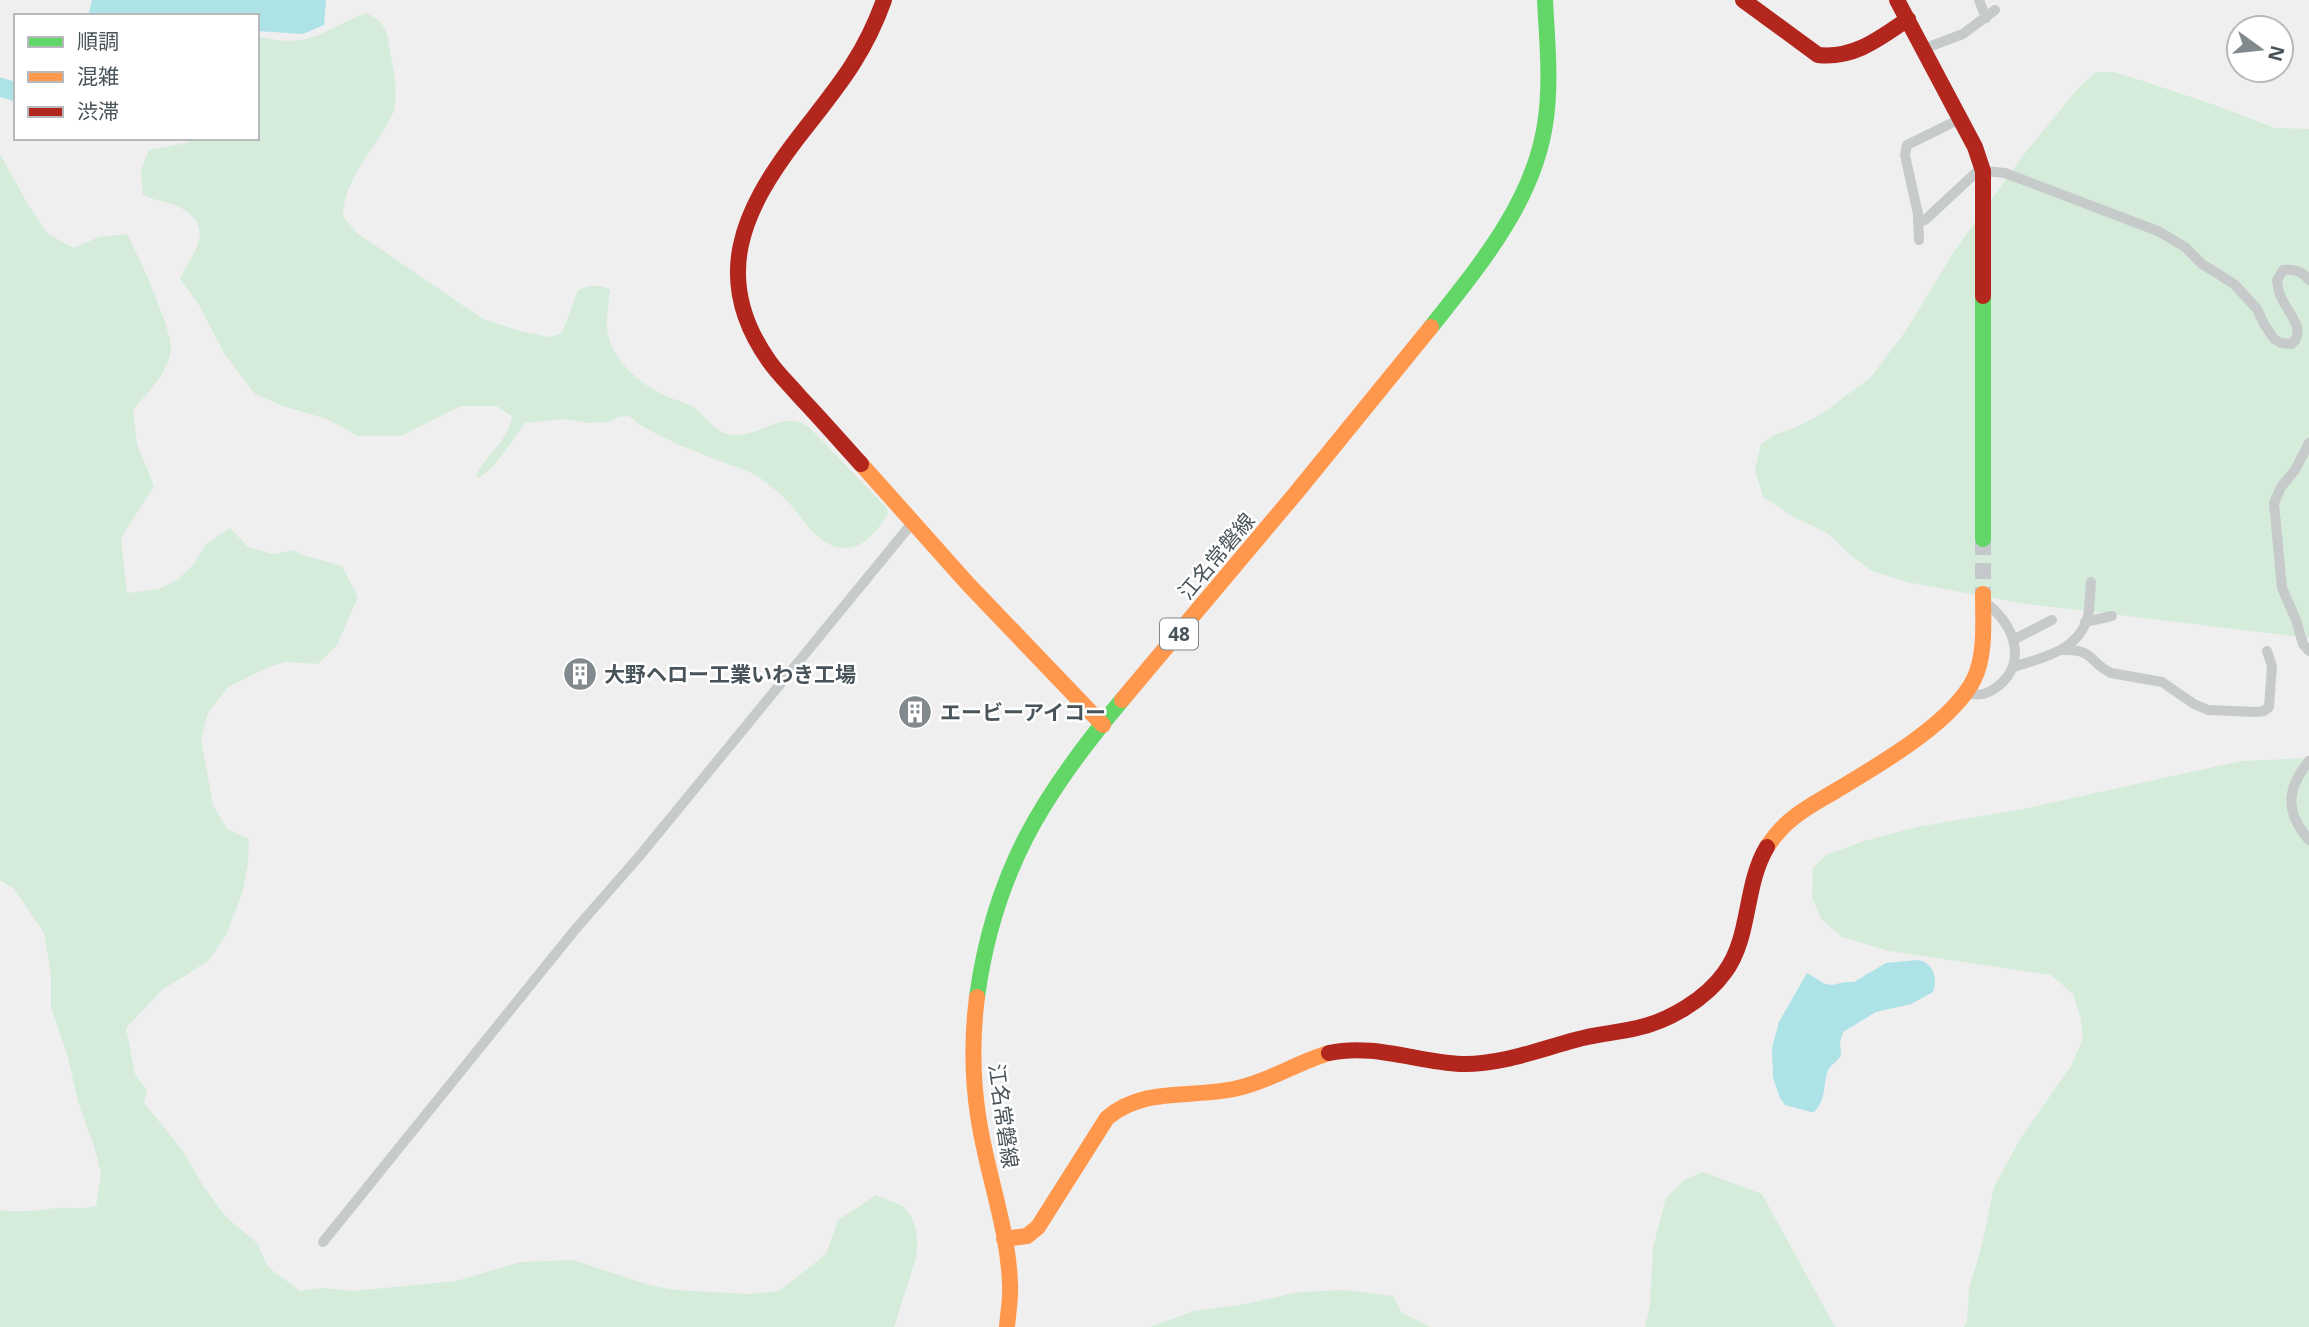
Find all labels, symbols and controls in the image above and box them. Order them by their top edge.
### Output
legend [14,14,259,140]
north arrow [2225,14,2295,84]
text: 順調 [77,27,119,55]
text: N [2262,43,2291,64]
text: 混雑 [77,62,119,90]
text: 渋滞 [77,97,119,125]
street label: 江名常磐線 [1172,507,1260,605]
road number: 48 [1160,618,1198,650]
building icon: 大野ヘロー工業いわき工場 [561,655,599,693]
place label: 大野ヘロー工業いわき工場 [604,660,856,688]
building icon: エービーアイコー [896,693,934,731]
place label: エービーアイコー [940,698,1106,726]
street label: 江名常磐線 [983,1062,1025,1170]

